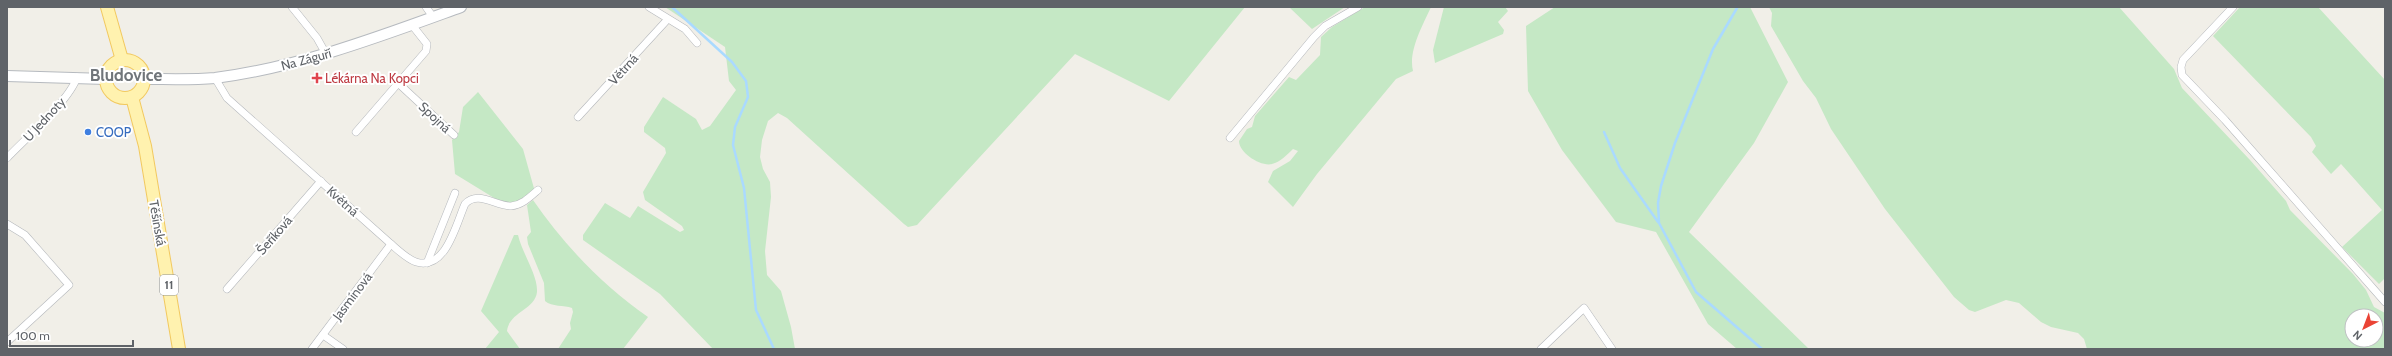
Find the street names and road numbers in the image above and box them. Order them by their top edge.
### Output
street label: Na Záguří [279,45,333,73]
street label: Větrná [605,49,642,88]
street label: U Jednoty [20,93,69,144]
street label: Spojná [415,98,455,137]
street label: Květná [324,182,363,220]
street label: Těšínská [146,199,170,248]
street label: Šeříková [252,211,296,258]
street label: Jasmínová [328,268,376,324]
road number: 11 [160,275,178,295]

